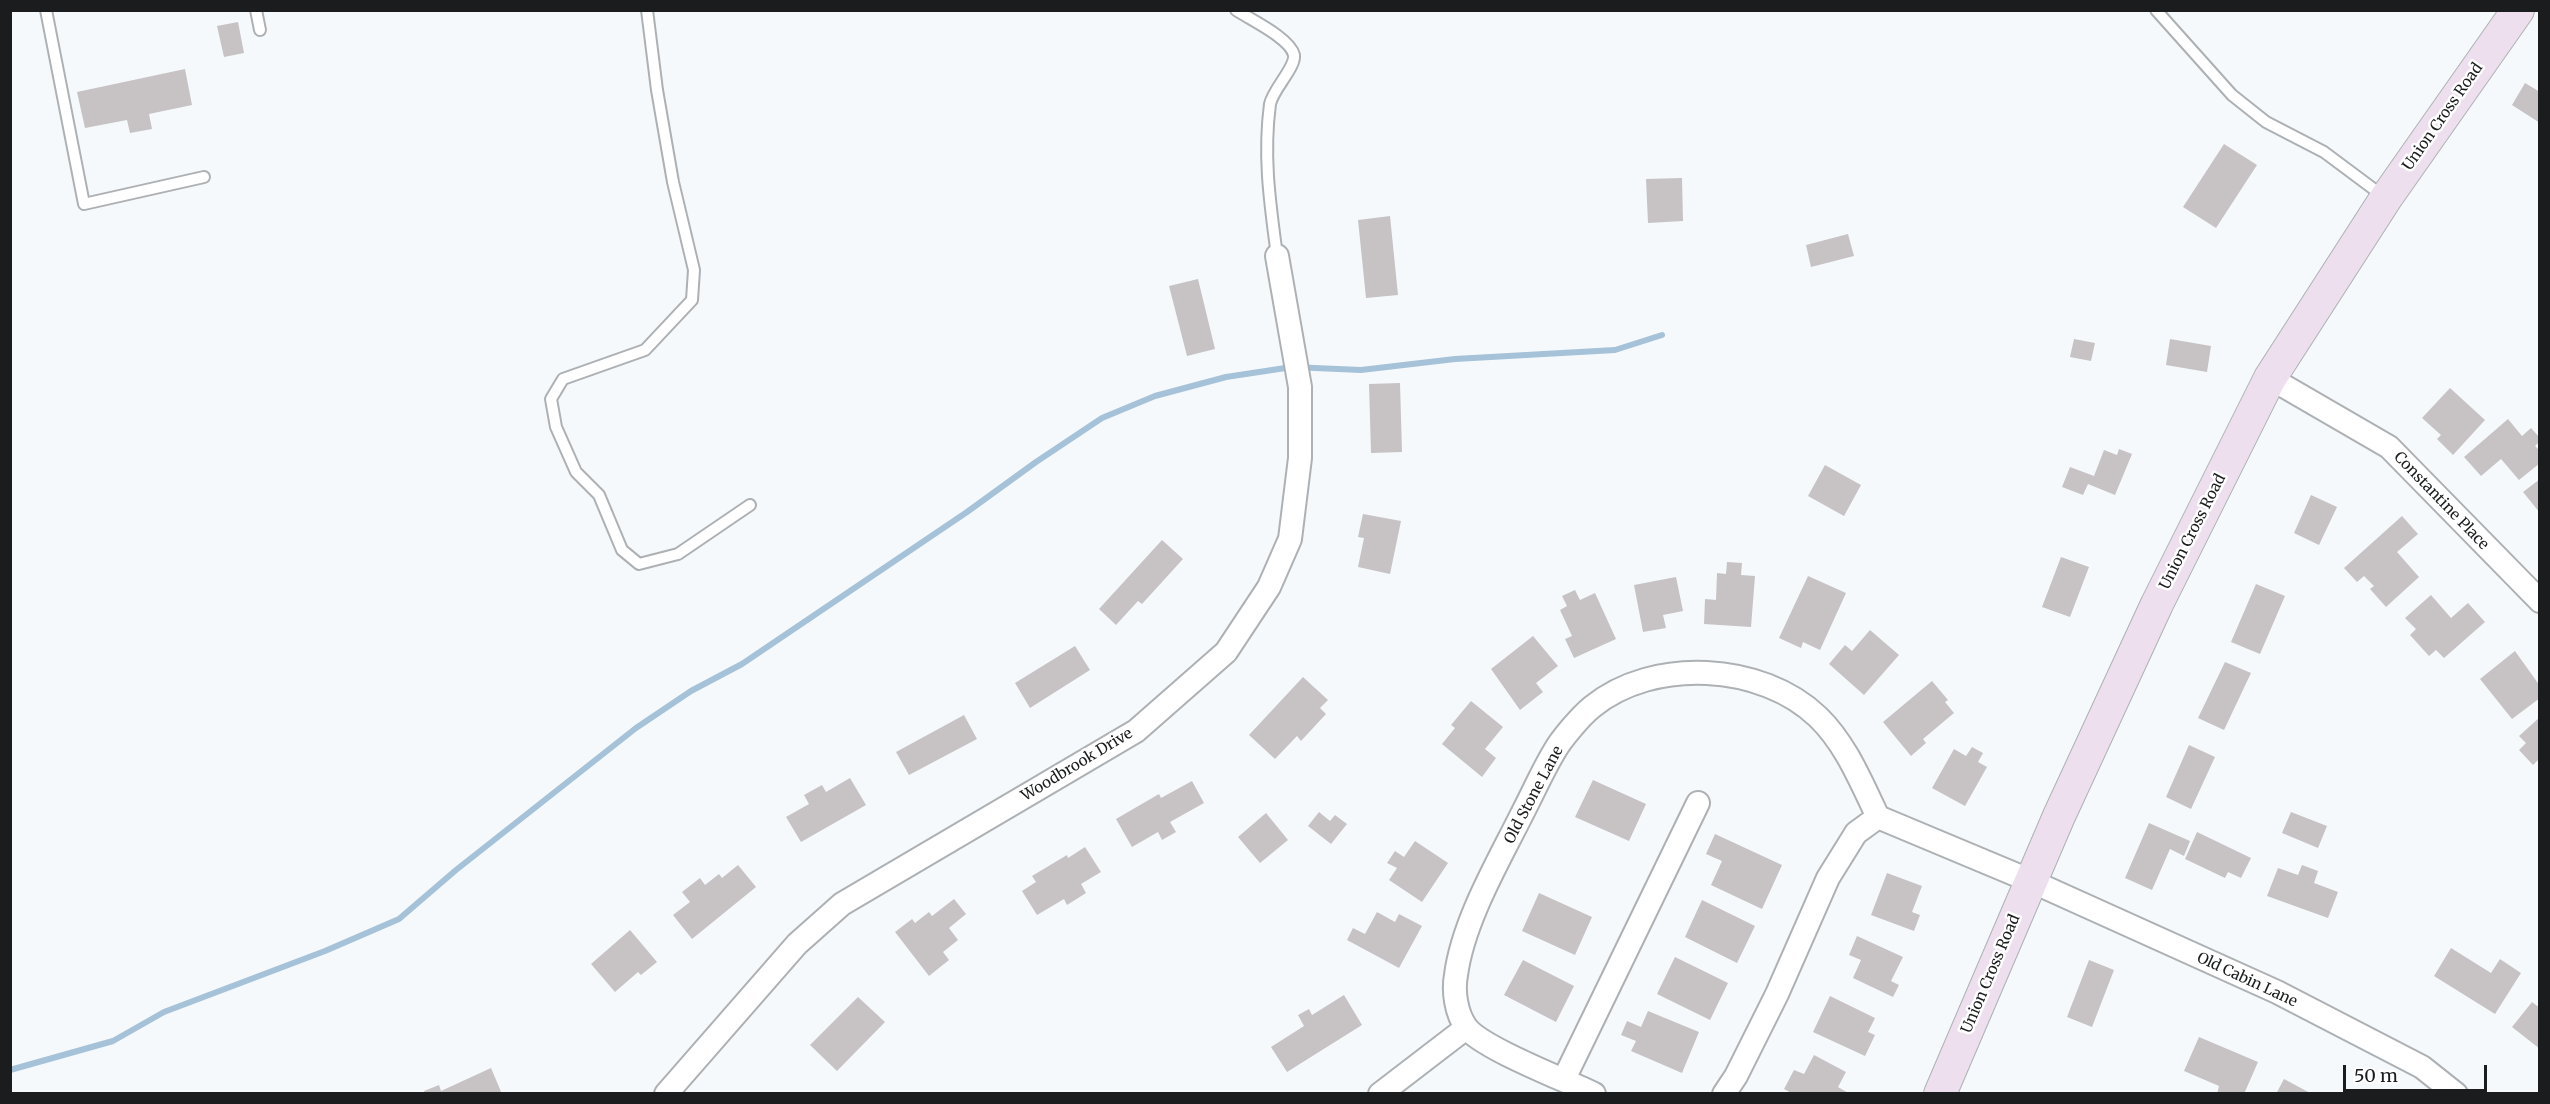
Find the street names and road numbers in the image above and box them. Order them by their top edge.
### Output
street label: Union Cross Road [2399,60,2487,174]
street label: Constantine Place [2390,448,2492,554]
street label: Union Cross Road [2156,471,2230,593]
street label: Woodbrook Drive [1018,725,1136,805]
street label: Old Stone Lane [1501,743,1567,847]
street label: Union Cross Road [1958,912,2024,1036]
street label: Old Cabin Lane [2194,949,2300,1011]

